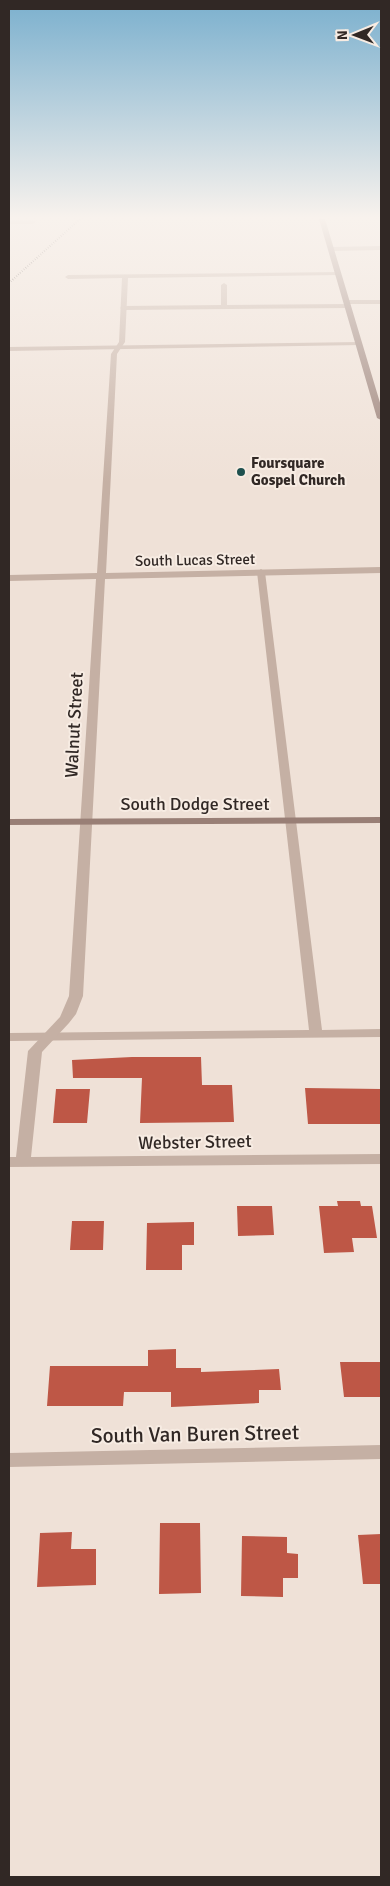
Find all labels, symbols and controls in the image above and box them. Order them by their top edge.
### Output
north arrow [330,10,380,60]
text: N [334,30,351,40]
place label: Foursquare Gospel Church [251,454,345,489]
marker: Foursquare Gospel Church [235,466,247,478]
street label: South Lucas Street [135,550,255,570]
street label: Walnut Street [60,672,88,778]
street label: South Dodge Street [120,793,270,815]
street label: Webster Street [138,1130,252,1154]
street label: South Van Buren Street [91,1419,299,1449]

